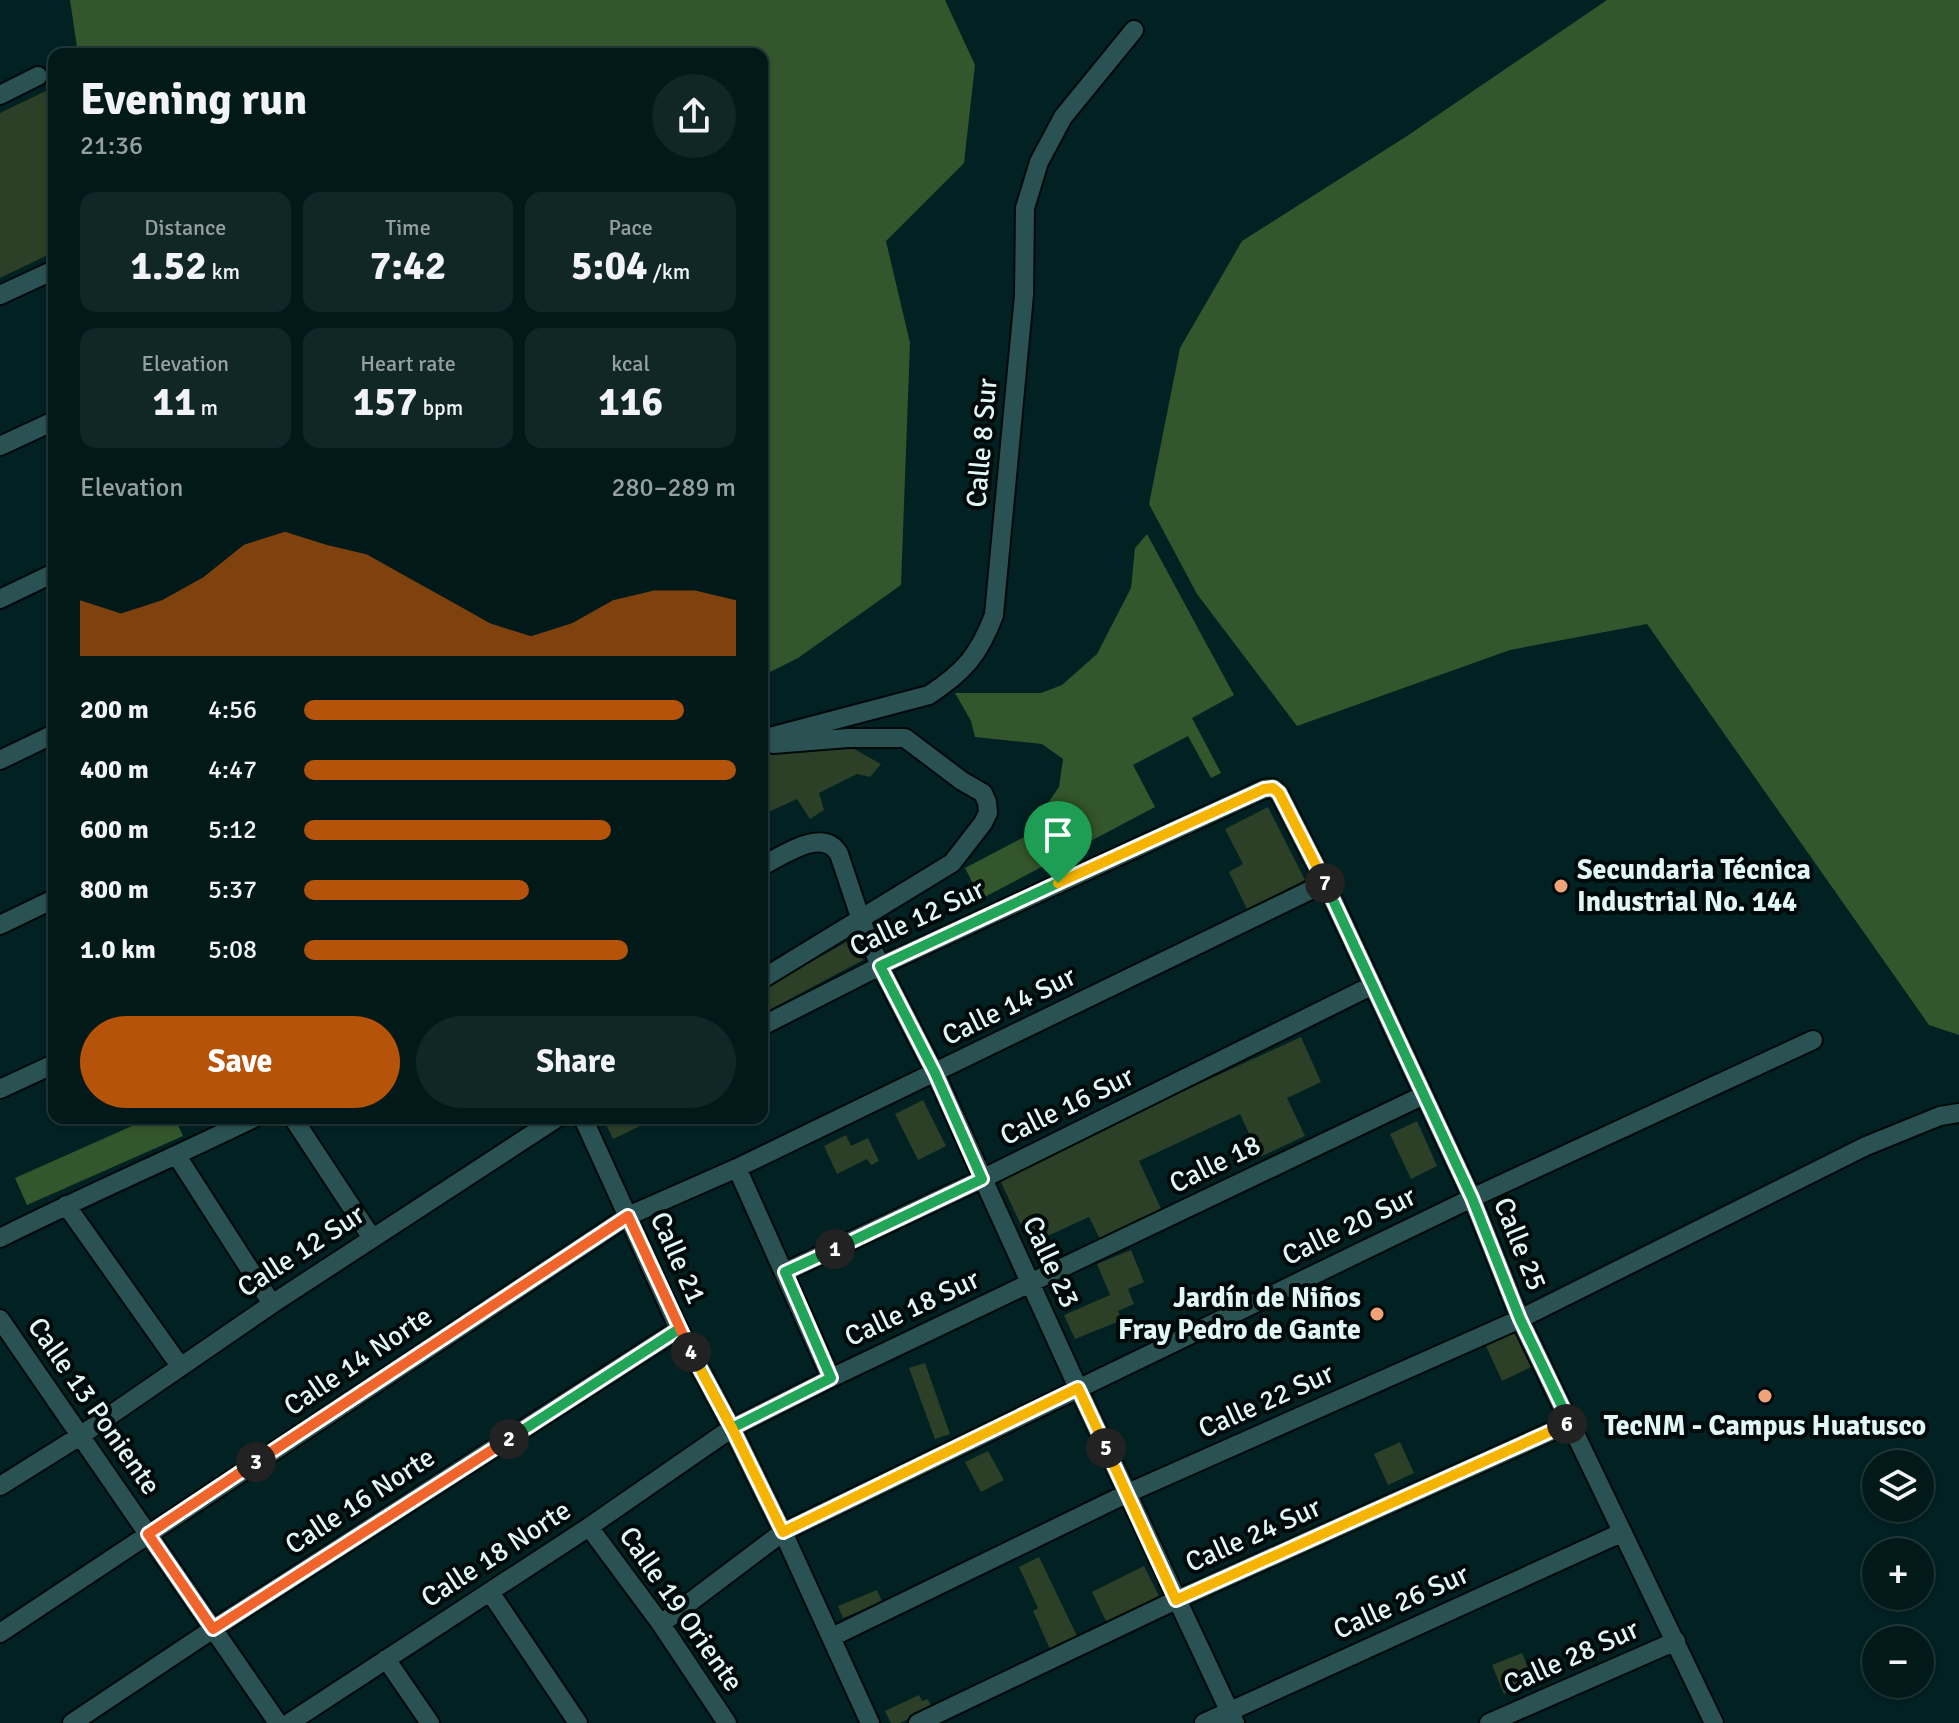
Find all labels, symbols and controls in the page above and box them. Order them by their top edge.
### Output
text: Evening run [80,73,307,127]
button: share [652,74,736,158]
text: 21:36 [80,130,143,162]
text: Distance [144,214,226,241]
text: Time [385,214,431,241]
text: Pace [609,214,653,241]
text: 1.52 [130,241,207,291]
text: 7:42 [370,241,446,291]
text: 5:04 [571,241,648,291]
text: km [207,258,240,285]
text: /km [648,258,690,285]
text: Elevation [142,350,229,377]
text: Heart rate [360,350,456,377]
text: kcal [611,350,650,377]
street label: Calle 8 Sur [959,376,1005,509]
text: 11 [153,377,196,427]
text: 157 [353,377,418,427]
text: 116 [598,377,663,427]
text: m [196,394,218,421]
text: bpm [418,394,463,421]
text: Elevation [80,472,184,504]
text: 280–289 m [612,472,736,504]
text: 200 m [80,694,149,726]
text: 4:56 [208,694,257,726]
text: 400 m [80,754,149,786]
text: 4:47 [208,754,257,786]
pin [1024,801,1092,883]
icon: arrive [1036,813,1080,857]
text: 600 m [80,814,149,846]
text: 5:12 [208,814,257,846]
place label: Secundaria Técnica Industrial No. 144 [1577,853,1811,919]
pin: 7 [1305,863,1345,903]
text: 7 [1319,869,1331,896]
street label: Calle 12 Sur [844,872,990,964]
text: 800 m [80,874,149,906]
text: 5:37 [208,874,257,906]
marker: Secundaria Técnica Industrial No. 144 [1552,877,1570,895]
text: 1.0 km [80,934,156,966]
text: 5:08 [208,934,257,966]
street label: Calle 14 Sur [937,959,1082,1053]
button: Save [80,1016,400,1108]
button: Share [416,1016,736,1108]
street label: Calle 16 Sur [995,1059,1140,1153]
street label: Calle 18 [1164,1127,1266,1201]
street label: Calle 20 Sur [1277,1179,1422,1273]
street label: Calle 25 [1486,1193,1554,1295]
street label: Calle 12 Sur [231,1197,371,1305]
street label: Calle 21 [643,1207,713,1309]
street label: Calle 23 [1015,1211,1087,1313]
pin: 1 [815,1229,855,1269]
text: 1 [829,1235,841,1262]
street label: Calle 18 Sur [839,1262,985,1354]
place label: Jardín de Niños Fray Pedro de Gante [1118,1281,1361,1347]
street label: Calle 14 Norte [277,1299,439,1423]
marker: Jardín de Niños Fray Pedro de Gante [1368,1305,1386,1323]
street label: Calle 13 Poniente [20,1311,168,1501]
pin: 4 [671,1332,711,1372]
text: 4 [685,1338,697,1365]
street label: Calle 22 Sur [1193,1356,1340,1446]
marker: TecNM - Campus Huatusco [1756,1387,1774,1405]
pin: 6 [1547,1404,1587,1444]
place label: TecNM - Campus Huatusco [1604,1409,1926,1443]
text: 6 [1561,1410,1573,1437]
pin: 2 [489,1419,529,1459]
text: 2 [503,1425,515,1452]
pin: 5 [1086,1428,1126,1468]
text: 5 [1100,1434,1112,1461]
street label: Calle 16 Norte [279,1440,441,1562]
pin: 3 [236,1442,276,1482]
text: 3 [250,1448,262,1475]
map controls [1862,1450,1934,1698]
button: layers [1862,1450,1934,1522]
street label: Calle 24 Sur [1180,1490,1327,1580]
street label: Calle 18 Norte [415,1493,577,1615]
street label: Calle 19 Oriente [612,1520,750,1698]
button: + [1862,1538,1934,1610]
street label: Calle 26 Sur [1328,1557,1475,1647]
street label: Calle 28 Sur [1498,1612,1645,1702]
button: − [1862,1626,1934,1698]

